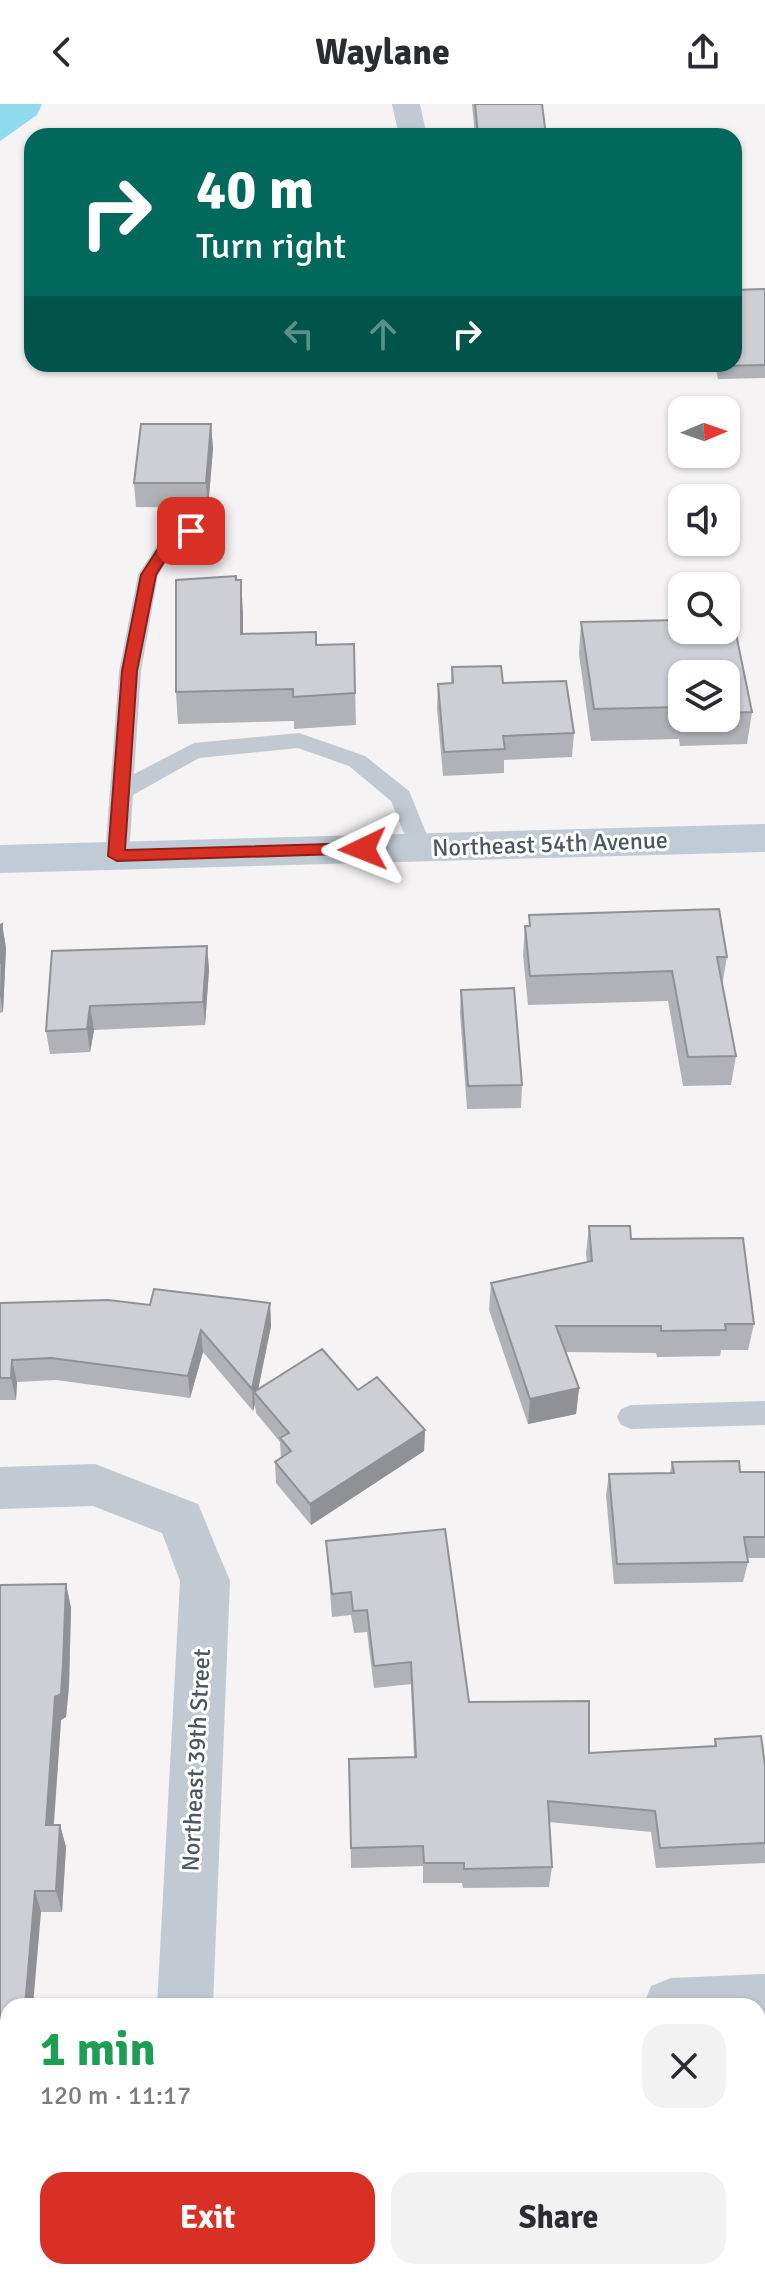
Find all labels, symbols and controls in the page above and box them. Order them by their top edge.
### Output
icon: back [40,30,84,74]
text: Waylane [315,30,450,75]
icon: share [681,30,725,74]
text: 40 m [196,155,314,224]
icon: right [64,160,168,264]
text: Turn right [196,224,346,269]
icon: left [277,312,321,356]
icon: ahead [361,312,405,356]
icon: right [445,312,489,356]
north arrow [668,396,740,468]
map controls [668,396,740,732]
button: sound [668,484,740,556]
pin [157,497,225,565]
icon: arrive [169,509,213,553]
button: search [668,572,740,644]
button: layers [668,660,740,732]
position arrow [321,807,405,891]
street label: Northeast 54th Avenue [432,825,668,863]
street label: Northeast 39th Street [175,1648,217,1872]
text: 1 min [40,2020,156,2079]
button: close [642,2024,726,2108]
text: 120 m · 11:17 [40,2080,191,2112]
button: Exit [40,2172,375,2264]
button: Share [391,2172,726,2264]

